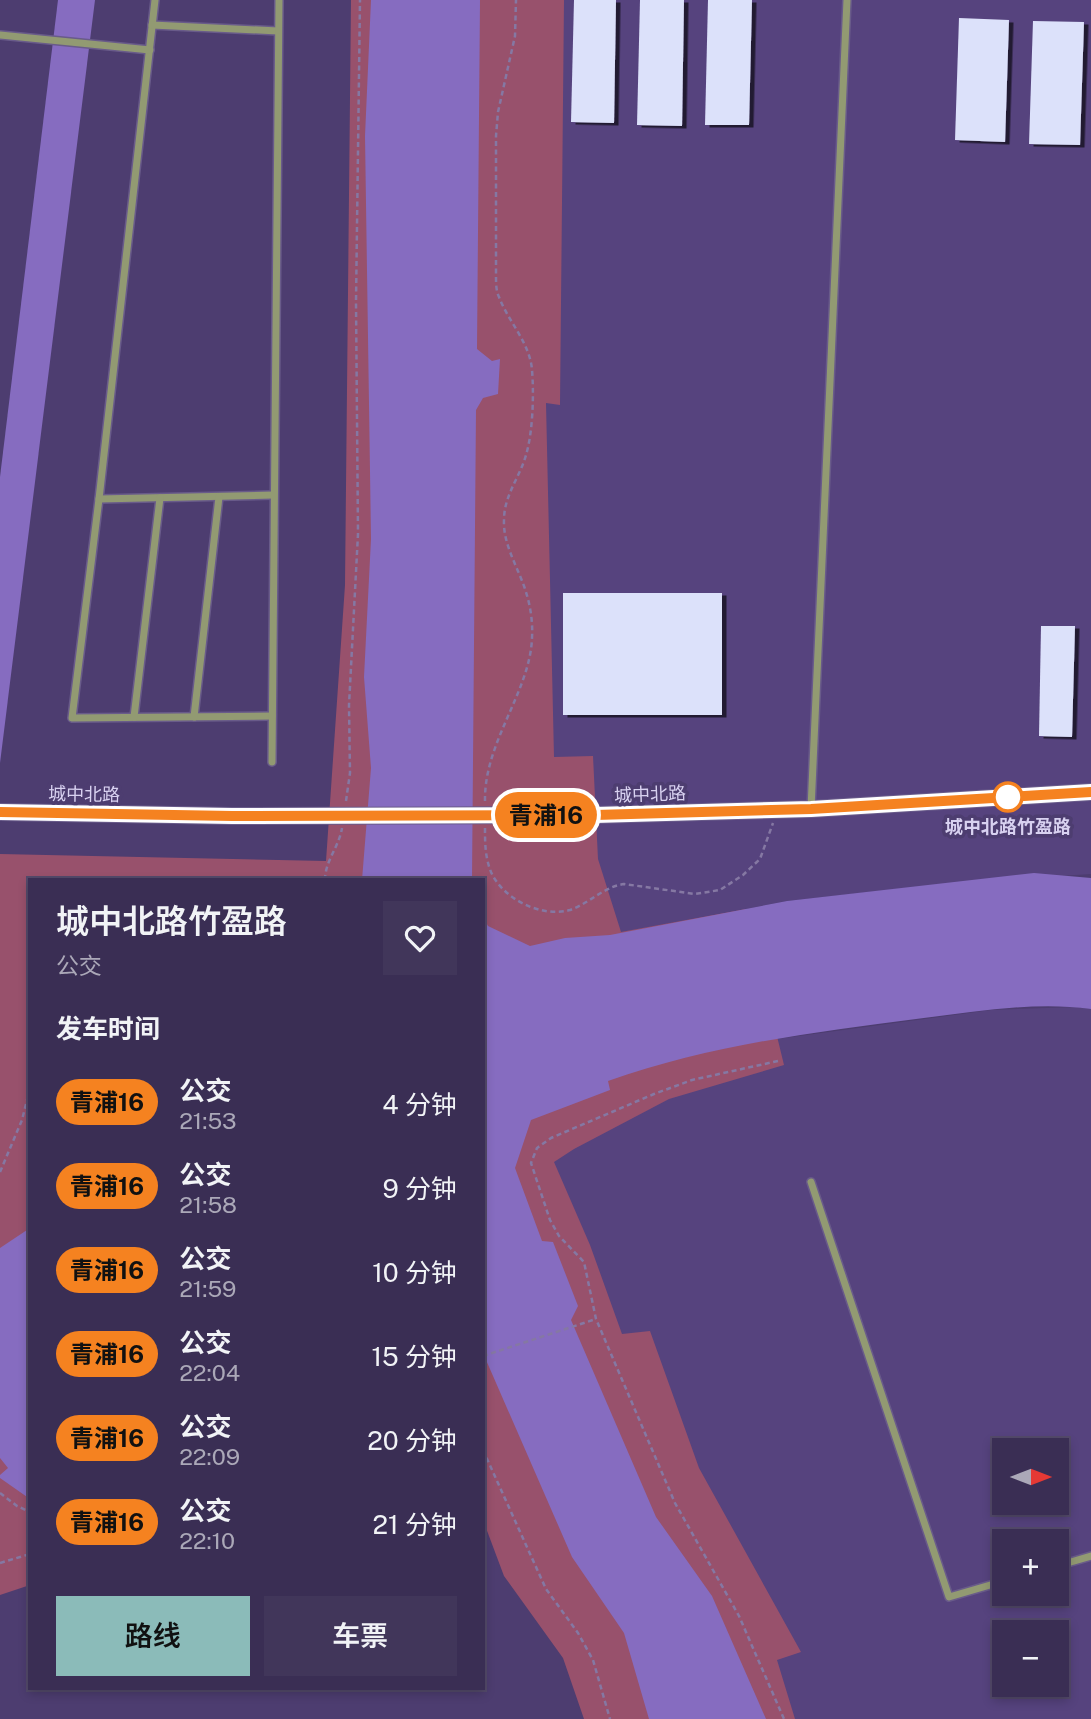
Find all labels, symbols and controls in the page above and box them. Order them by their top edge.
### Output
street label: 城中北路 [614,782,686,806]
marker: 城中北路竹盈路 [993,782,1023,812]
street label: 城中北路 [48,783,120,805]
line badge: 青浦16 [497,792,595,838]
text: 青浦16 [509,801,583,829]
place label: 城中北路竹盈路 [945,816,1071,837]
button: heart [383,901,457,975]
text: 城中北路竹盈路 [56,902,287,940]
text: 公交 [56,952,102,979]
text: 发车时间 [56,1013,160,1044]
text: 公交 [179,1075,231,1106]
text: 青浦16 [70,1088,144,1116]
text: 4 分钟 [382,1089,457,1120]
text: 21:53 [179,1107,237,1134]
text: 公交 [179,1159,231,1190]
text: 青浦16 [70,1172,144,1200]
text: 9 分钟 [382,1173,457,1204]
text: 21:58 [179,1191,237,1218]
text: 公交 [179,1243,231,1274]
text: 青浦16 [70,1256,144,1284]
text: 10 分钟 [372,1257,457,1288]
text: 21:59 [179,1275,236,1302]
text: 公交 [179,1327,231,1358]
text: 青浦16 [70,1340,144,1368]
text: 15 分钟 [371,1341,457,1372]
text: 22:04 [179,1359,240,1386]
text: 公交 [179,1411,231,1442]
text: 青浦16 [70,1424,144,1452]
text: 20 分钟 [367,1425,457,1456]
north arrow [992,1438,1069,1516]
map controls [992,1438,1069,1697]
text: 22:09 [179,1443,240,1470]
text: 公交 [179,1495,231,1526]
text: 青浦16 [70,1508,144,1536]
text: 21 分钟 [373,1509,457,1540]
text: 22:10 [179,1527,235,1554]
button: + [992,1529,1069,1606]
button: 路线 [56,1596,250,1676]
button: 车票 [264,1596,457,1676]
button: − [992,1620,1069,1697]

